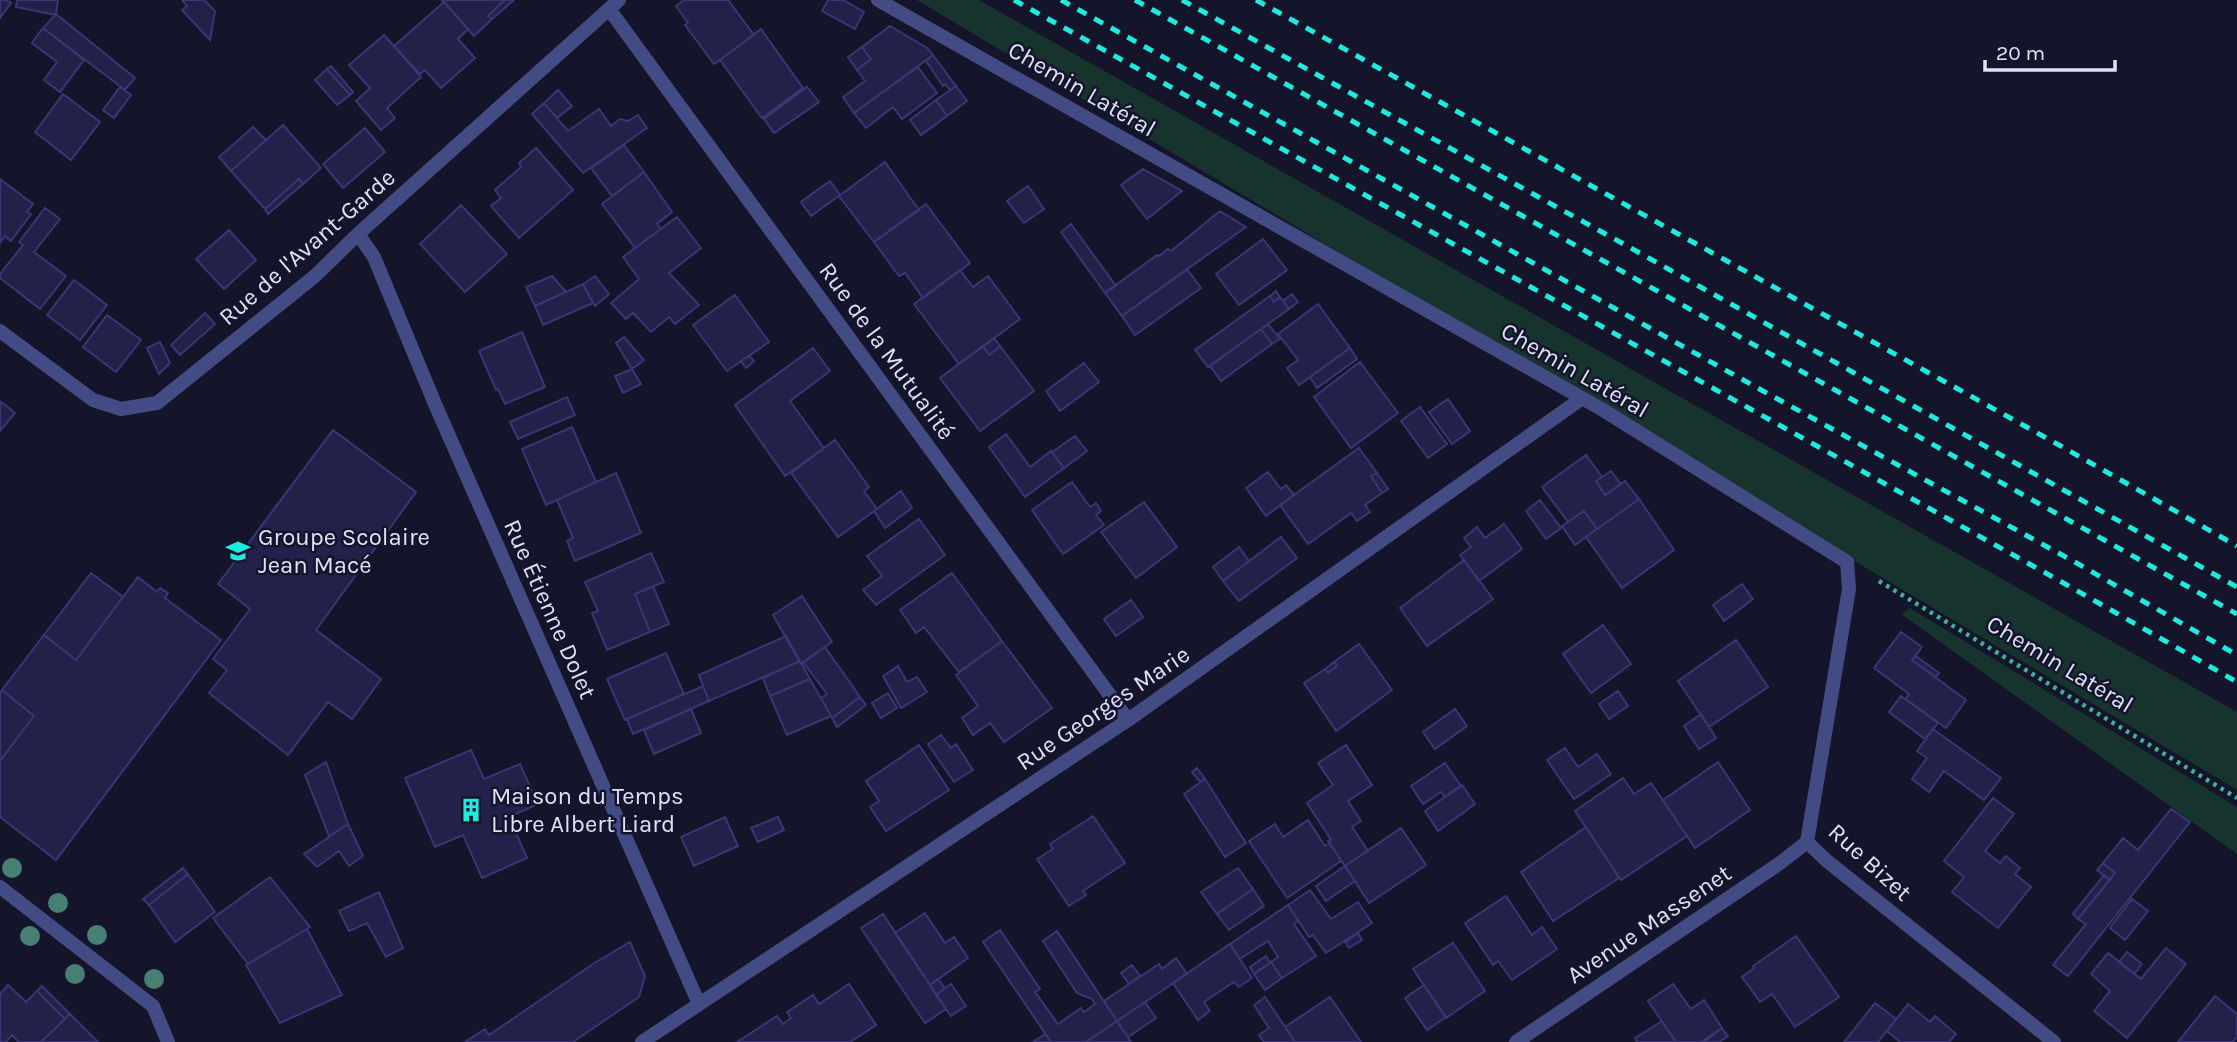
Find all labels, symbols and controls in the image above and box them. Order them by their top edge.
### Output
scale bar [1985,28,2114,72]
street label: Chemin Latéral [1003,35,1161,143]
text: 20 m [1996,41,2045,65]
street label: Rue de l'Avant-Garde [213,163,401,331]
street label: Rue de la Mutualité [813,257,961,445]
street label: Chemin Latéral [1496,316,1654,424]
street label: Rue Étienne Dolet [498,515,603,703]
place label: Groupe Scolaire Jean Macé [258,523,430,579]
school or university icon: Groupe Scolaire Jean Macé [224,537,252,565]
street label: Chemin Latéral [1982,609,2138,719]
street label: Rue Georges Marie [1011,640,1195,776]
place label: Maison du Temps Libre Albert Liard [491,782,684,838]
building icon: Maison du Temps Libre Albert Liard [457,796,485,824]
street label: Rue Bizet [1823,817,1917,907]
street label: Avenue Massenet [1562,859,1736,989]

